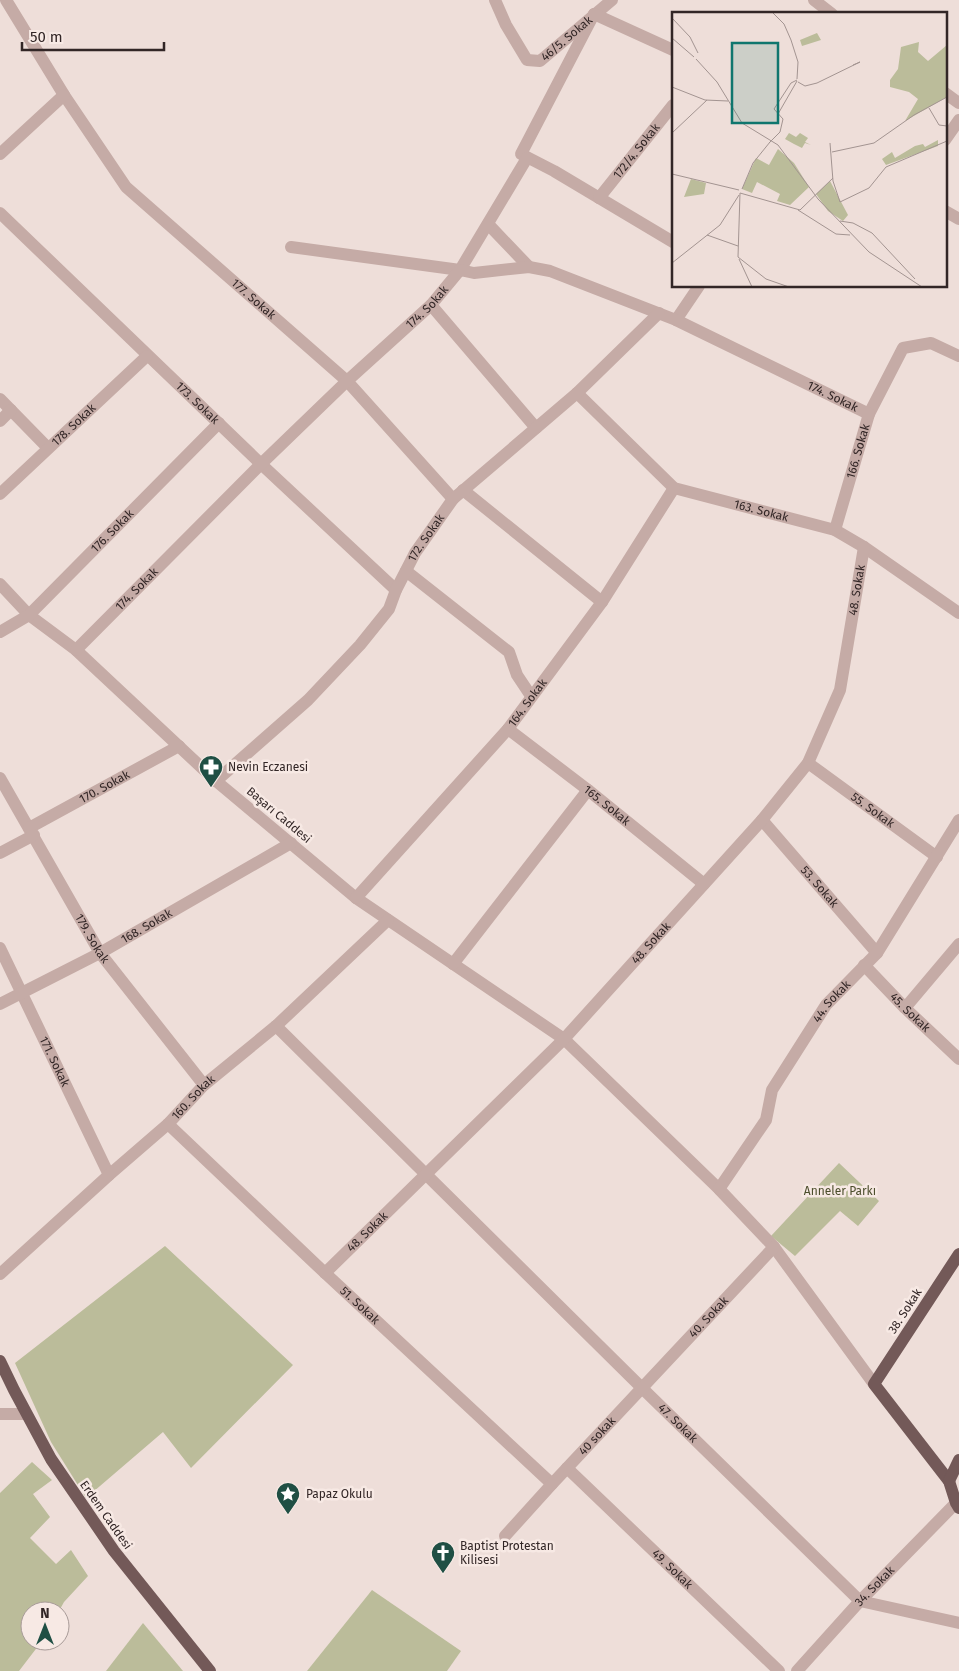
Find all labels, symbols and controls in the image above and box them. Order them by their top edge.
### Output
street label: 46/5. Sokak [538,12,596,64]
inset map [672,12,946,288]
scale bar [22,20,165,52]
text: 50 m [30,28,63,46]
street label: 172/4. Sokak [610,120,663,181]
street label: 177. Sokak [229,276,279,323]
street label: 174. Sokak [403,282,452,331]
street label: 174. Sokak [805,378,861,415]
street label: 173. Sokak [173,379,223,428]
street label: 178. Sokak [49,400,99,449]
street label: 166. Sokak [843,422,873,480]
street label: 163. Sokak [733,497,791,525]
street label: 176. Sokak [88,506,137,555]
street label: 172. Sokak [405,511,448,564]
street label: 48. Sokak [846,563,868,617]
street label: 174. Sokak [112,564,162,613]
street label: 164. Sokak [505,675,550,730]
pharmacy icon: Nevin Eczanesi [198,754,224,788]
place label: Nevin Eczanesi [228,760,308,774]
street label: 170. Sokak [77,767,133,806]
street label: 165. Sokak [581,782,634,829]
street label: Başarı Caddesi [244,784,314,846]
street label: 55. Sokak [848,790,898,831]
street label: 53. Sokak [798,863,842,911]
street label: 168. Sokak [119,906,175,946]
street label: 179. Sokak [72,911,113,967]
street label: 48. Sokak [628,919,674,967]
street label: 44. Sokak [810,977,854,1025]
street label: 45. Sokak [887,990,934,1036]
street label: 171. Sokak [37,1034,73,1090]
street label: 160. Sokak [169,1071,218,1123]
park label: Anneler Parkı [804,1184,876,1198]
street label: 48. Sokak [344,1208,391,1255]
street label: 51. Sokak [337,1284,383,1328]
street label: 38. Sokak [885,1285,925,1336]
street label: 40. Sokak [686,1293,732,1340]
street label: 47. Sokak [655,1401,701,1446]
street label: 40 sokak [576,1413,619,1458]
street label: Erdem Caddesi [77,1478,135,1552]
place icon: Papaz Okulu [275,1481,301,1515]
place label: Papaz Okulu [306,1487,373,1501]
place label: Baptist Protestan Kilisesi [460,1539,554,1567]
church icon: Baptist Protestan Kilisesi [430,1540,456,1574]
street label: 49. Sokak [649,1546,696,1592]
street label: 34. Sokak [852,1563,898,1609]
north arrow [20,1601,70,1651]
text: N [40,1605,50,1622]

